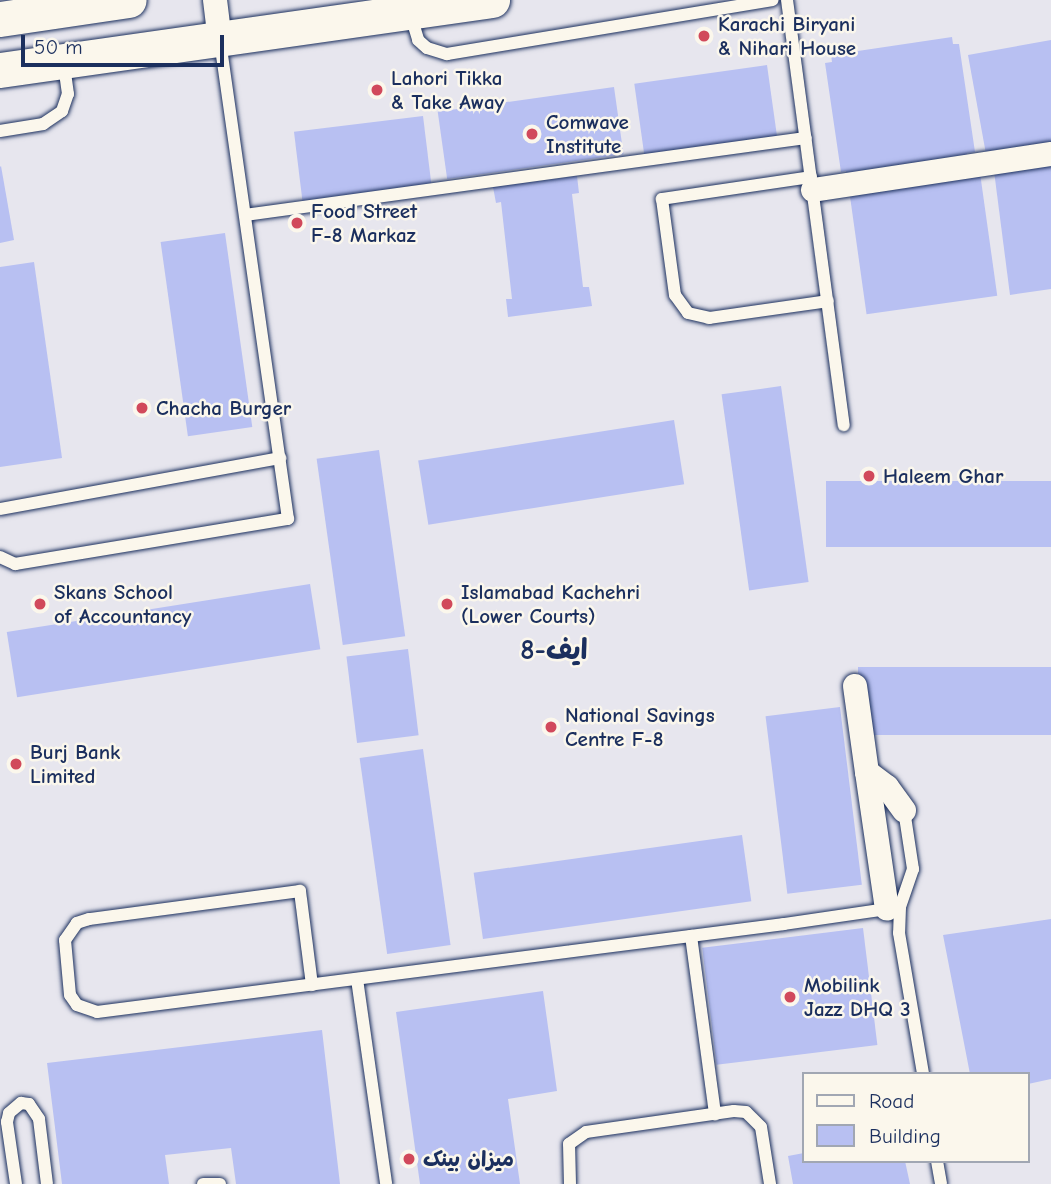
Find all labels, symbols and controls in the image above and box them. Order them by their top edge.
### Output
place label: Karachi Biryani & Nihari House [718,11,856,61]
scale bar [24,21,228,65]
marker: Karachi Biryani & Nihari House [696,28,712,44]
text: 50 m [34,35,83,59]
place label: Lahori Tikka & Take Away [391,65,504,115]
marker: Lahori Tikka & Take Away [369,82,385,98]
place label: Comwave Institute [546,109,629,159]
marker: Comwave Institute [524,126,540,142]
place label: Food Street F-8 Markaz [311,198,417,248]
marker: Food Street F-8 Markaz [289,215,305,231]
place label: Chacha Burger [156,395,291,421]
marker: Chacha Burger [134,400,150,416]
place label: Haleem Ghar [883,463,1003,489]
marker: Haleem Ghar [861,468,877,484]
place label: Skans School of Accountancy [54,579,191,629]
place label: Islamabad Kachehri (Lower Courts) [461,579,640,629]
marker: Skans School of Accountancy [32,596,48,612]
marker: Islamabad Kachehri (Lower Courts) [439,596,455,612]
district label: ایف-8 [520,633,588,667]
place label: National Savings Centre F-8 [565,702,715,752]
marker: National Savings Centre F-8 [543,719,559,735]
place label: Burj Bank Limited [30,739,120,789]
marker: Burj Bank Limited [8,756,24,772]
place label: Mobilink Jazz DHQ 3 [804,972,911,1022]
marker: Mobilink Jazz DHQ 3 [782,989,798,1005]
legend [802,1072,1030,1163]
text: Road [869,1089,914,1113]
text: Building [869,1124,941,1148]
place label: میزان بینک [423,1146,514,1172]
marker: میزان بینک [401,1151,417,1167]

